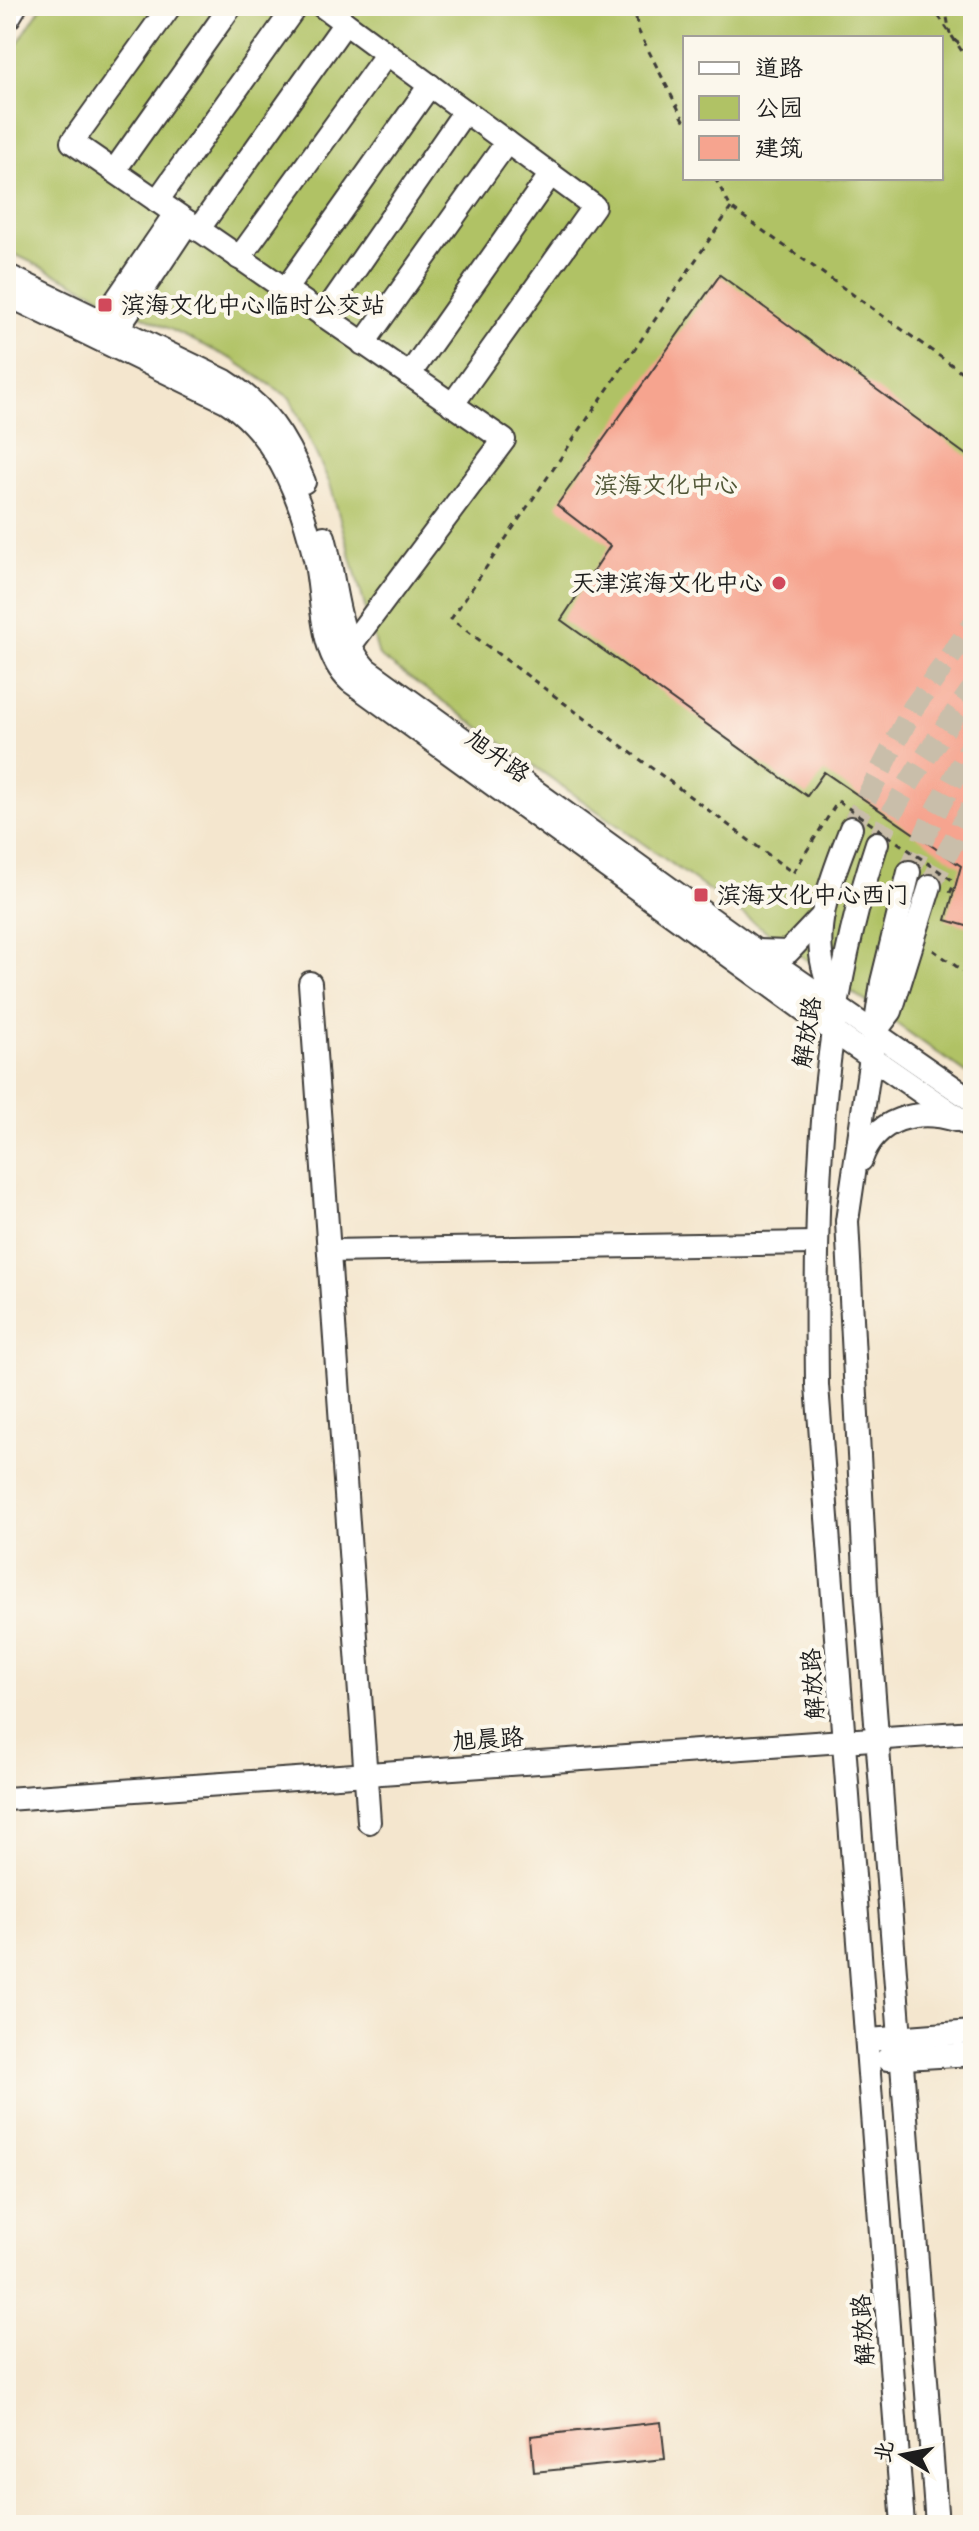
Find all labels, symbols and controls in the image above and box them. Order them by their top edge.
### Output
legend [683,36,943,180]
text: 道路 [755,54,803,83]
text: 公园 [755,94,803,123]
text: 建筑 [755,134,803,163]
place label: 滨海文化中心临时公交站 [121,291,385,320]
marker: 滨海文化中心临时公交站 [96,296,114,314]
park label: 滨海文化中心 [594,471,738,500]
place label: 天津滨海文化中心 [571,569,763,598]
marker: 天津滨海文化中心 [770,574,788,592]
street label: 旭升路 [460,724,535,789]
place label: 滨海文化中心西门 [717,881,909,910]
marker: 滨海文化中心西门 [692,886,710,904]
street label: 解放路 [788,994,827,1070]
street label: 解放路 [797,1647,830,1721]
street label: 旭晨路 [451,1723,525,1756]
street label: 解放路 [847,2293,880,2367]
north arrow [863,2415,943,2495]
text: 北 [870,2439,900,2465]

